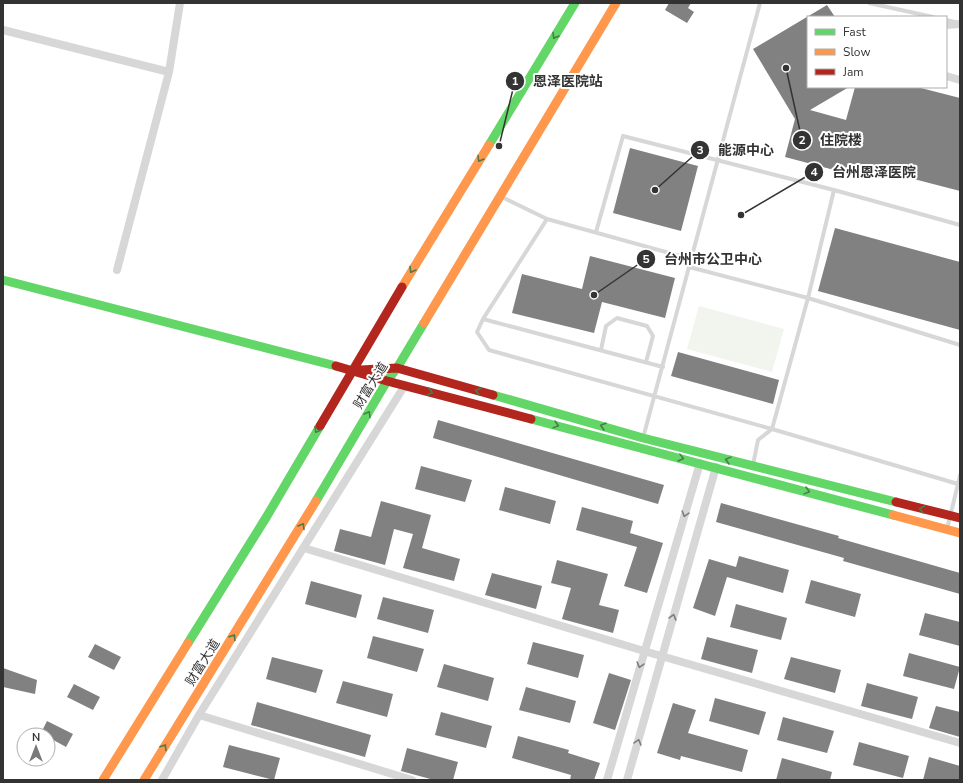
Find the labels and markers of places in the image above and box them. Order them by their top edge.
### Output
callout: 恩泽医院站 [505,68,611,94]
callout: 住院楼 [792,127,870,153]
callout: 能源中心 [690,137,782,163]
callout: 台州恩泽医院 [804,159,924,185]
callout: 台州市公卫中心 [636,246,770,272]

